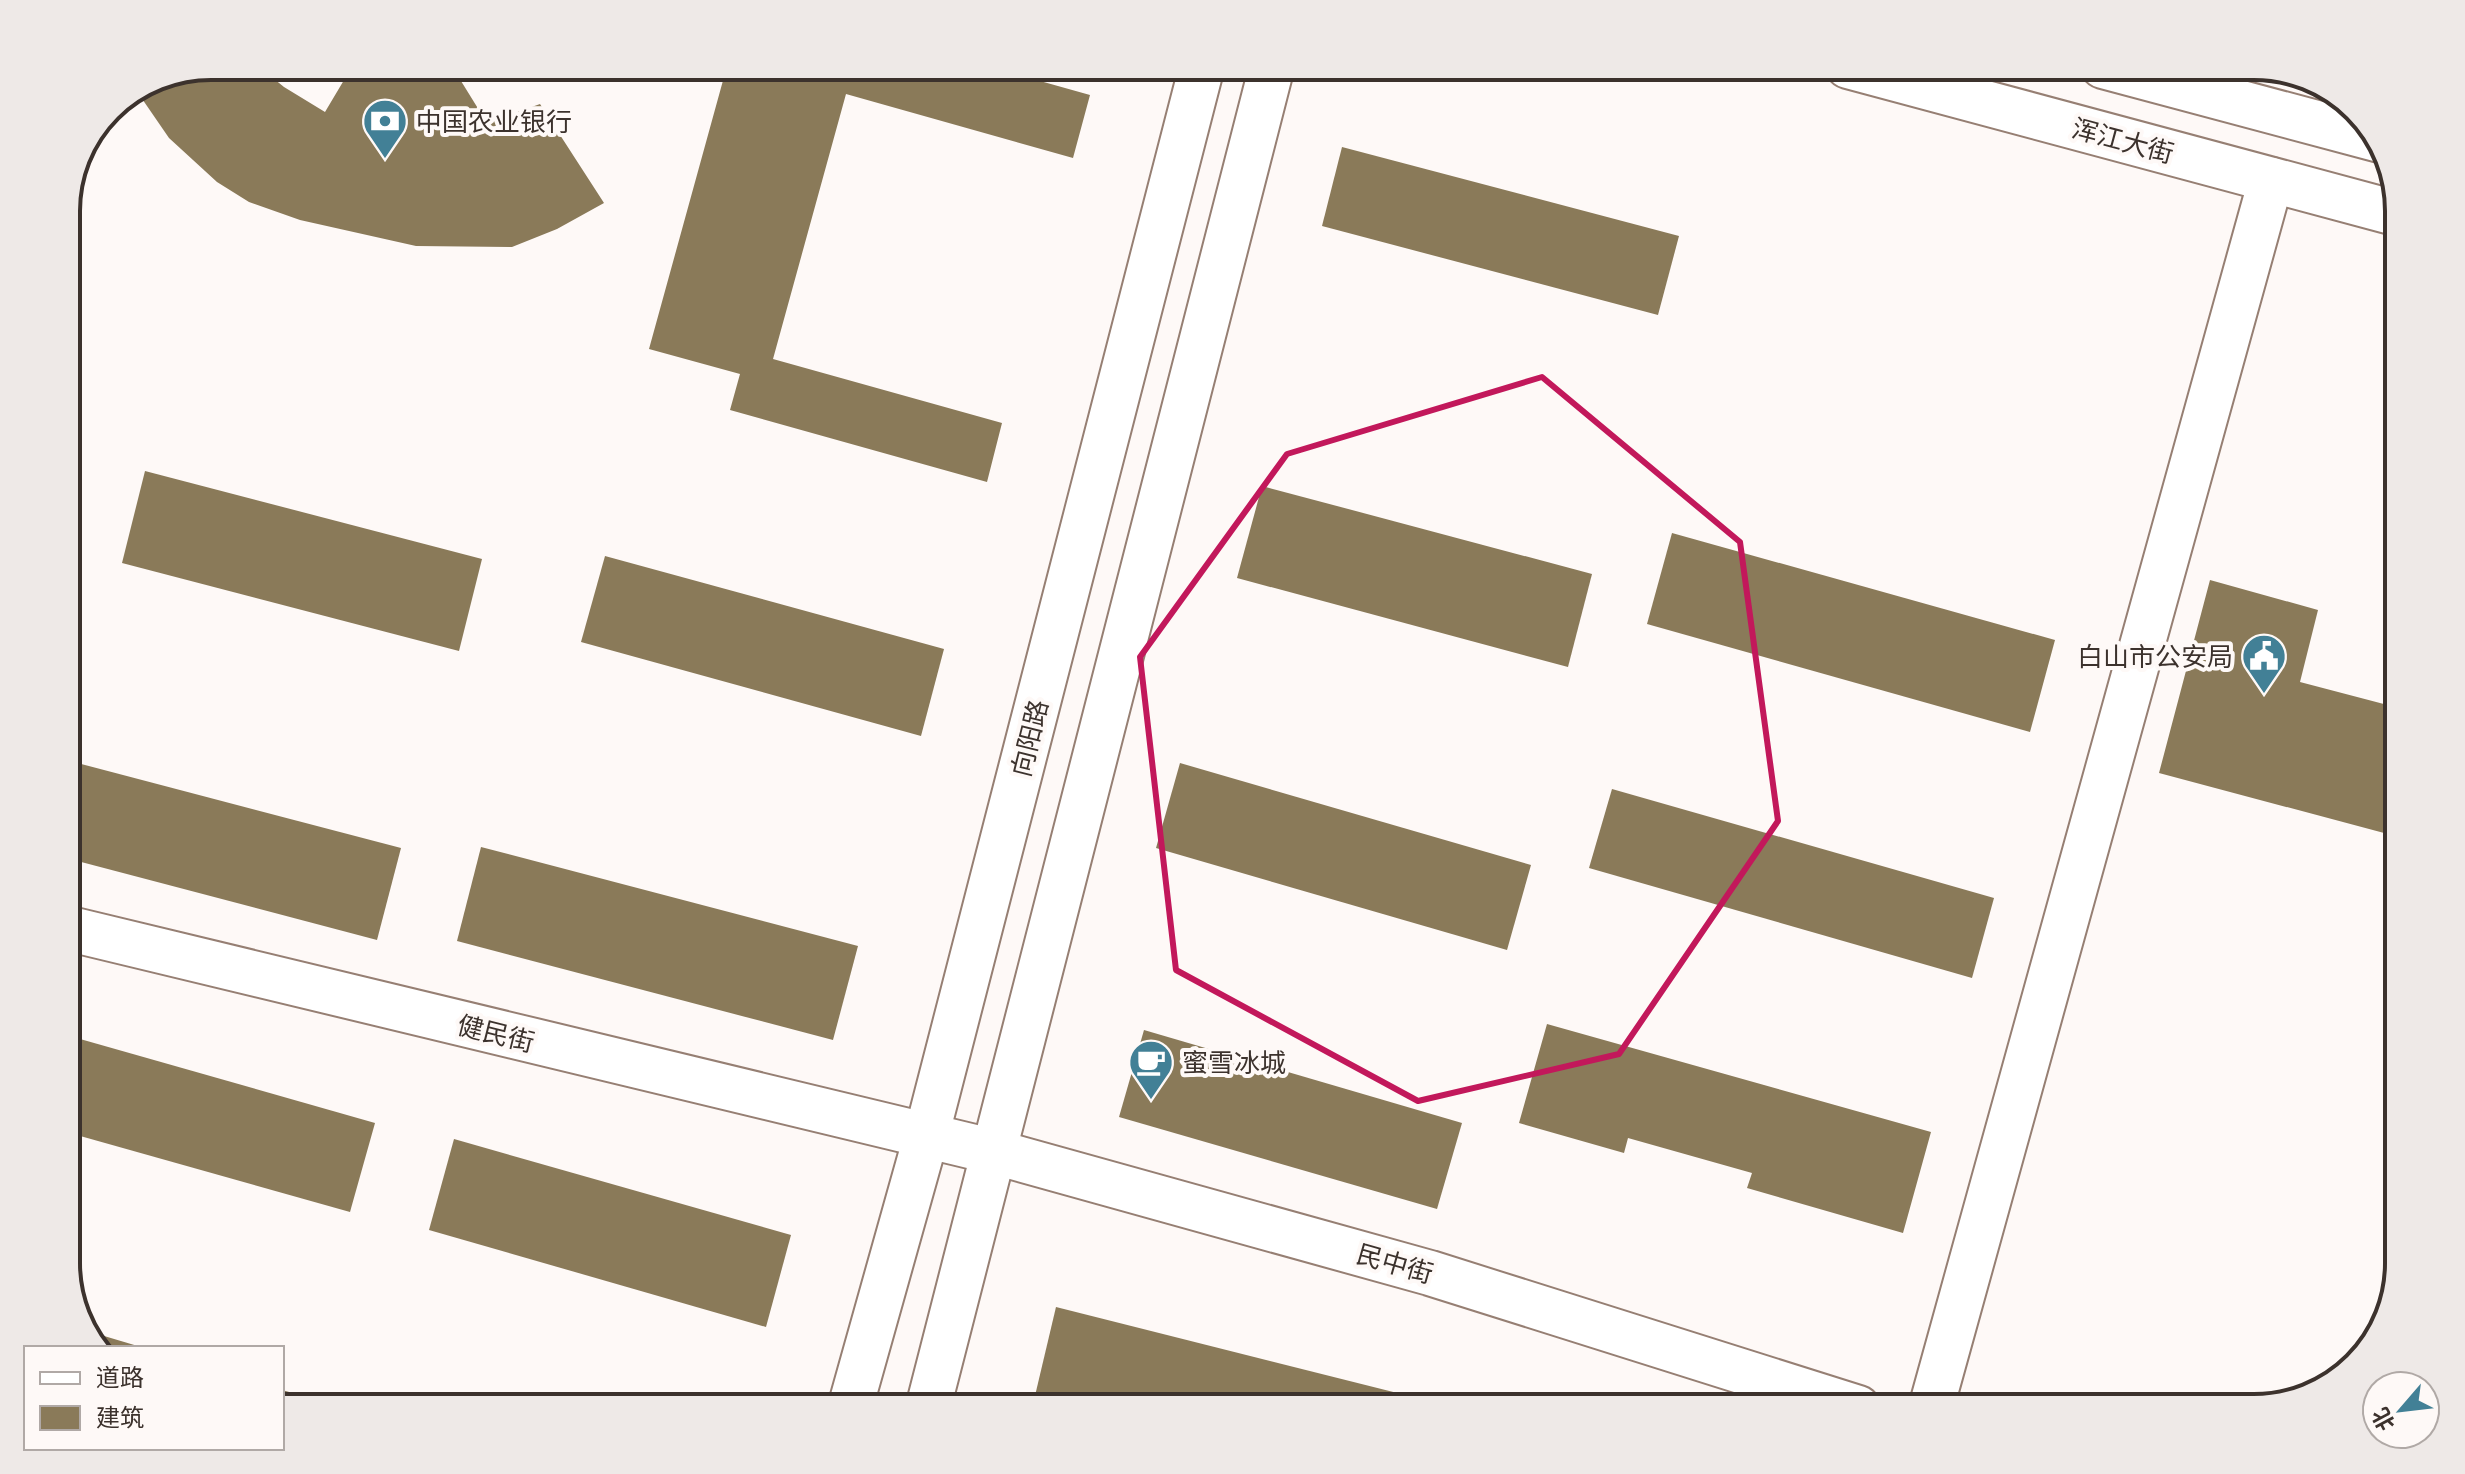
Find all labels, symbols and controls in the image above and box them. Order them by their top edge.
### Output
bank icon: 中国农业银行 [361,97,409,160]
place label: 中国农业银行 [416,105,572,137]
street label: 浑江大街 [2069,111,2177,169]
public building icon: 白山市公安局 [2240,632,2288,695]
place label: 白山市公安局 [2077,640,2233,672]
street label: 向阳路 [1004,696,1054,780]
street label: 健民街 [454,1008,538,1058]
cafe icon: 蜜雪冰城 [1127,1038,1175,1101]
place label: 蜜雪冰城 [1182,1046,1286,1078]
street label: 民中街 [1353,1237,1437,1289]
legend [24,1346,284,1450]
text: 道路 [96,1362,144,1391]
north arrow [2361,1370,2441,1450]
text: 建筑 [96,1402,144,1431]
text: 北 [2366,1404,2400,1436]

